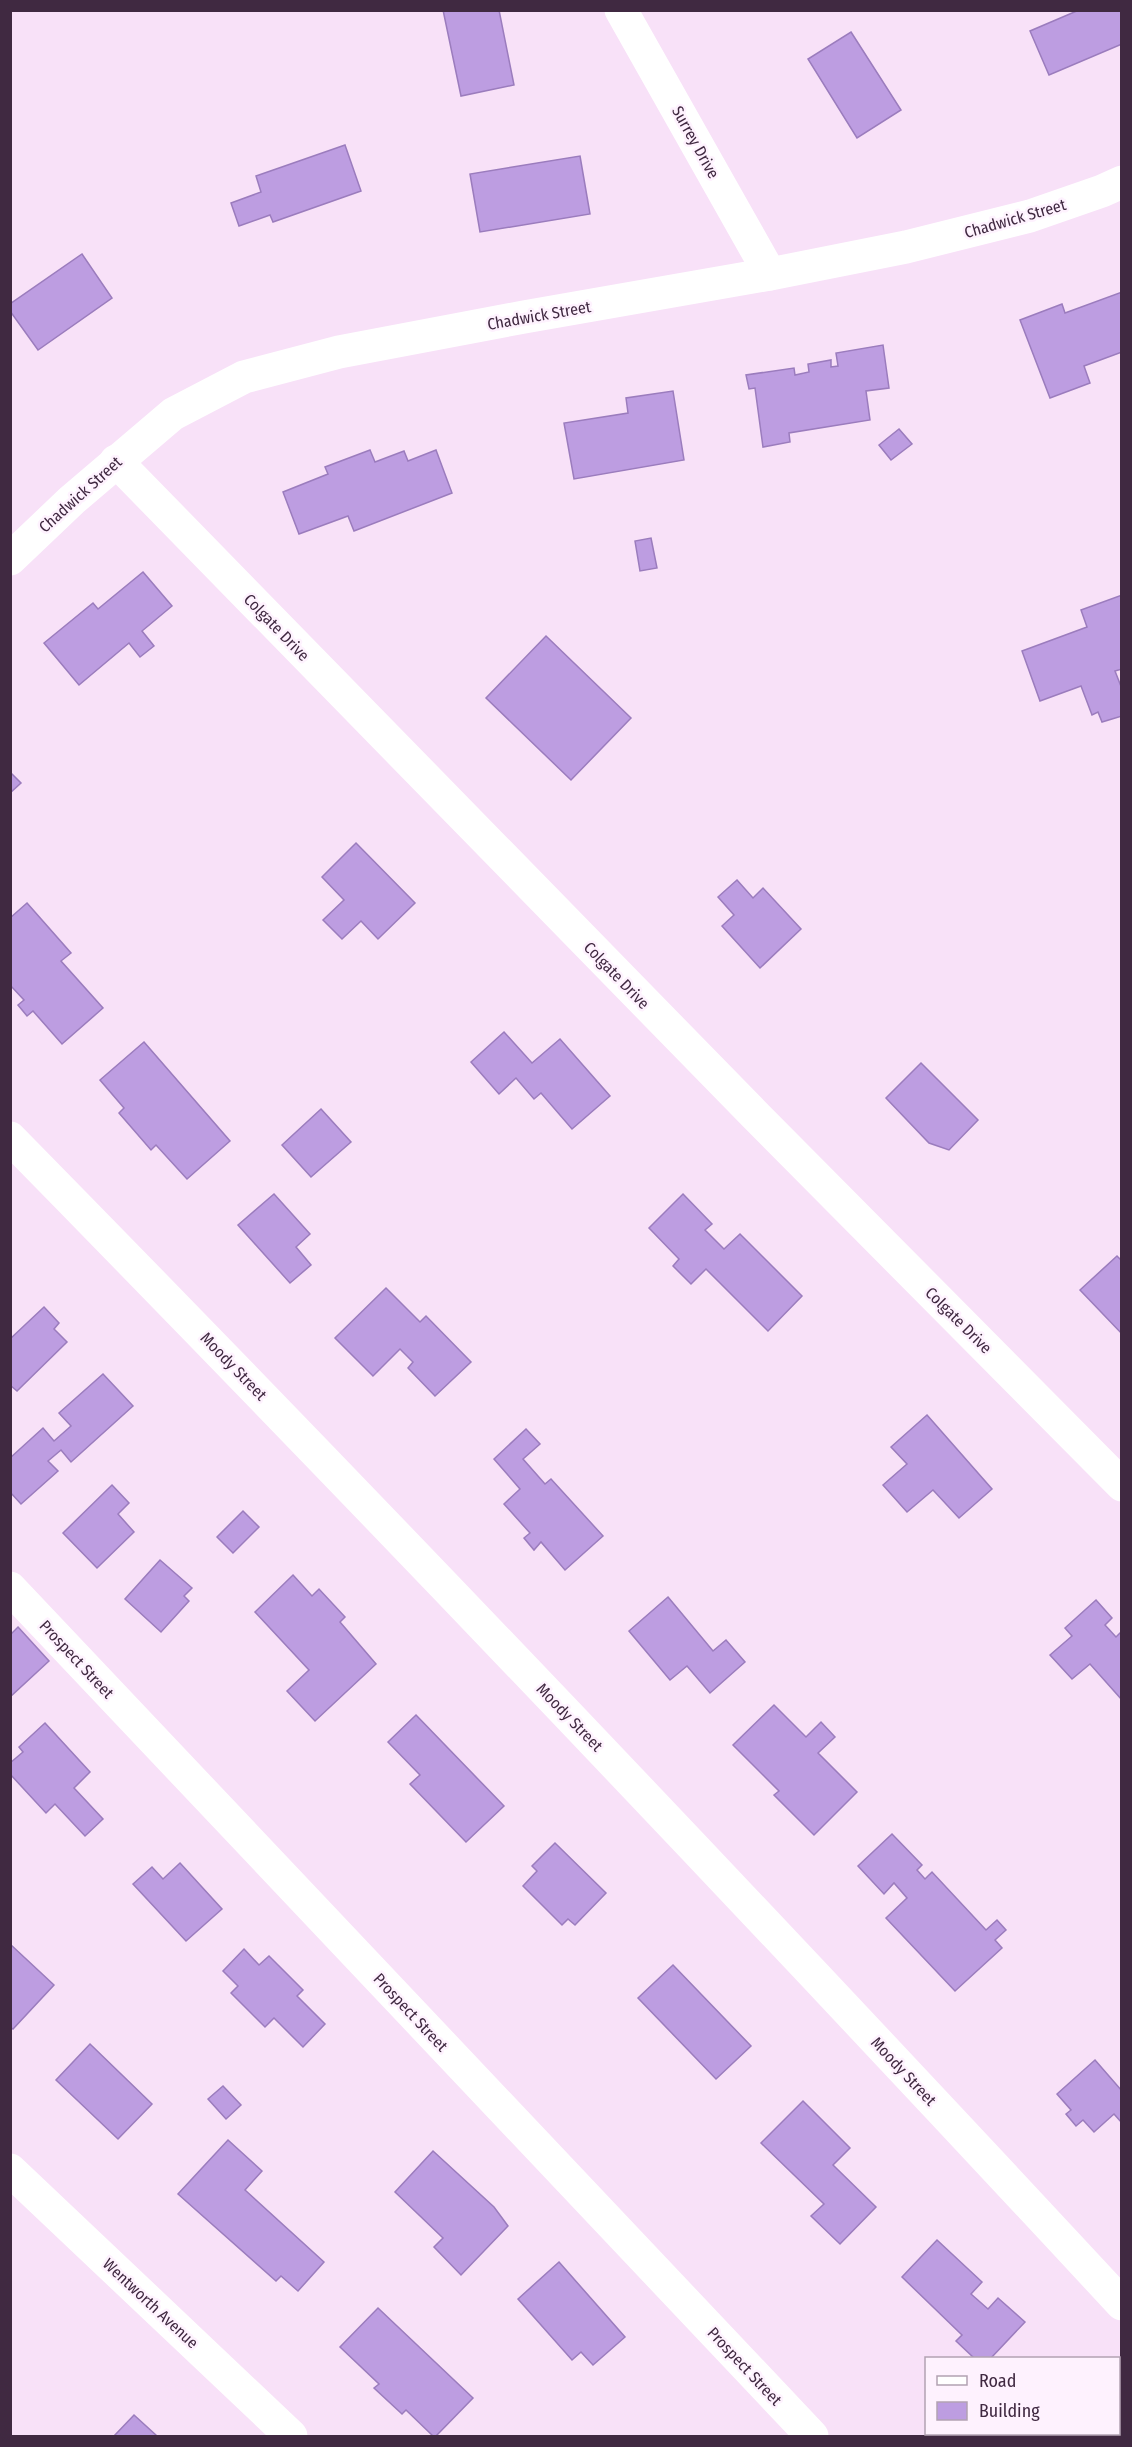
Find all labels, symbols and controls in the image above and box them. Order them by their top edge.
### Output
street label: Surrey Drive [668,103,723,182]
street label: Chadwick Street [962,195,1069,242]
street label: Chadwick Street [486,297,593,334]
street label: Chadwick Street [35,452,126,536]
street label: Colgate Drive [240,590,313,665]
street label: Colgate Drive [580,938,653,1013]
street label: Colgate Drive [922,1283,996,1358]
street label: Moody Street [197,1328,271,1405]
street label: Prospect Street [36,1616,118,1703]
street label: Moody Street [533,1679,607,1756]
street label: Prospect Street [370,1969,452,2056]
street label: Moody Street [867,2033,941,2110]
street label: Wentworth Avenue [99,2254,202,2352]
street label: Prospect Street [704,2323,786,2410]
legend [925,2357,1120,2435]
text: Road [979,2370,1016,2392]
text: Building [979,2400,1040,2422]

